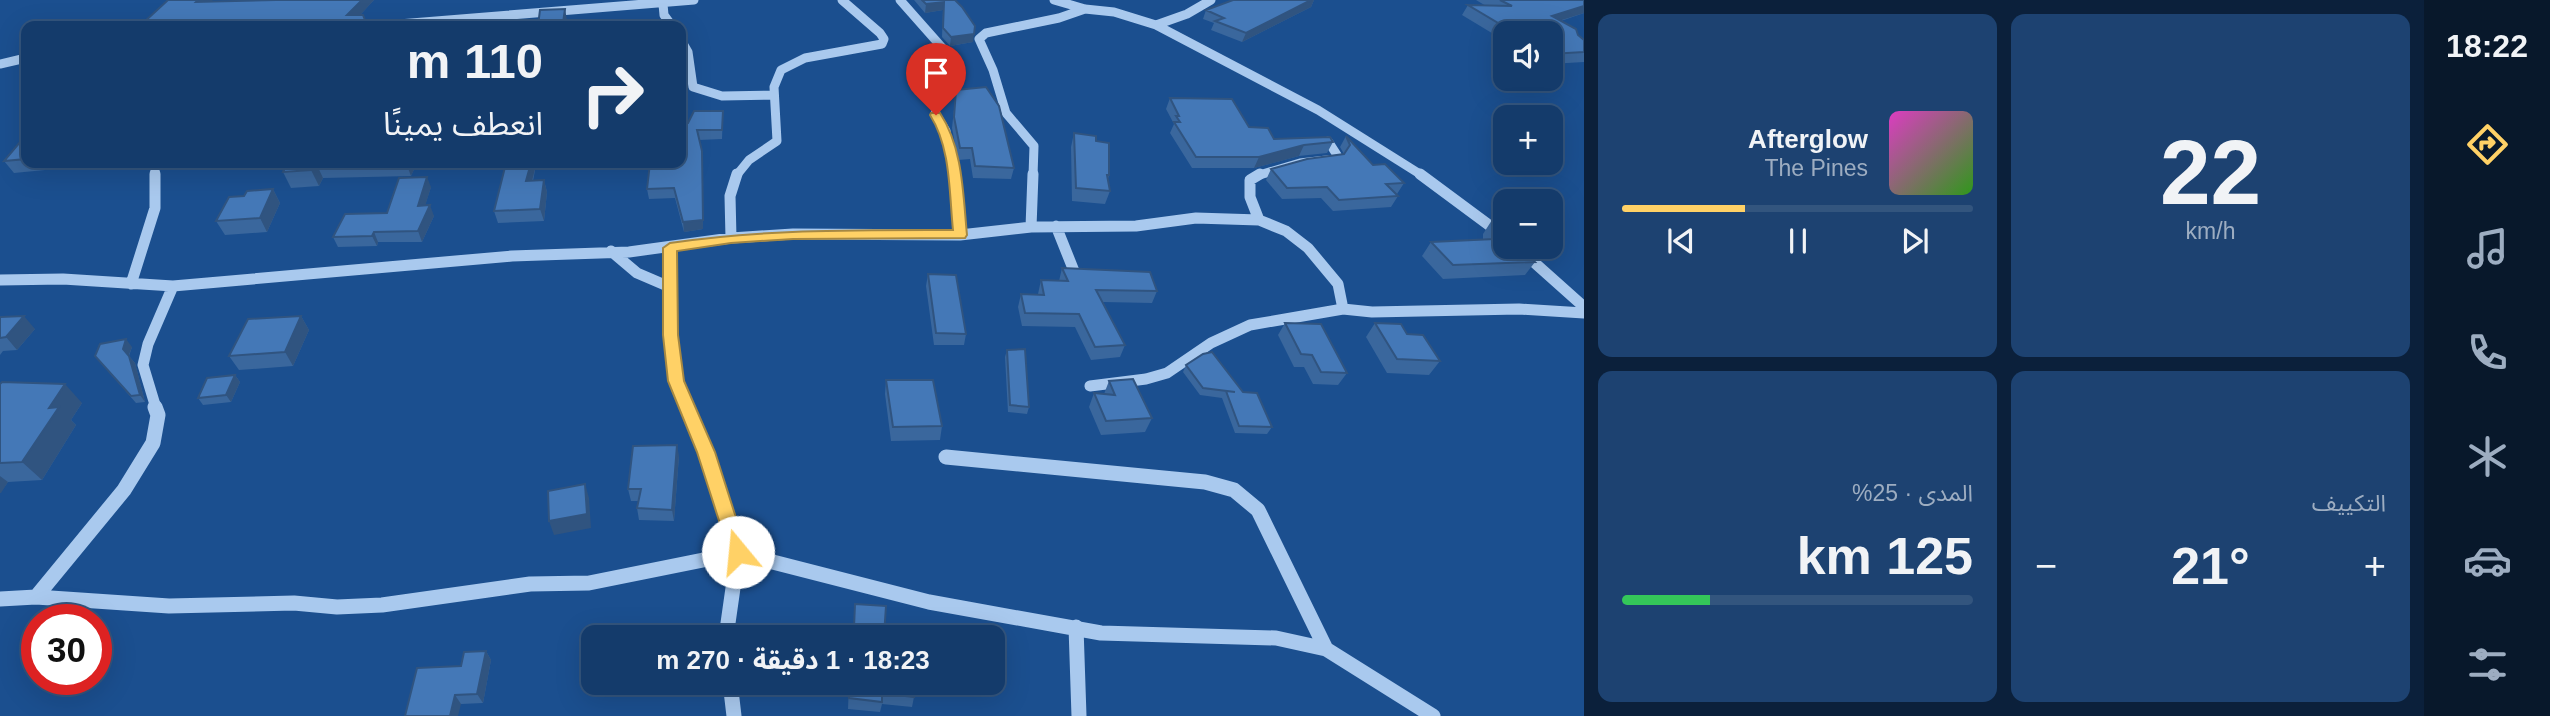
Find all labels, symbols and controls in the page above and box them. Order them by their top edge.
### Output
map controls [1493,21,1563,259]
button: sound [1493,21,1563,91]
text: 18:22 [2446,28,2528,64]
text: 110 m [407,34,543,88]
pin [906,43,966,115]
icon: right [567,49,658,140]
icon: arrive [917,54,955,92]
button: + [1493,105,1563,175]
text: انعطف يمينًا [383,106,543,142]
icon: directions [2463,120,2512,169]
text: 22 [2160,122,2261,223]
text: Afterglow [1748,124,1868,154]
text: The Pines [1764,155,1868,181]
button: − [1493,189,1563,259]
text: km/h [2186,218,2235,244]
icon: previous [1662,222,1700,260]
icon: pause [1779,222,1817,260]
icon: next [1896,222,1934,260]
icon: music [2463,224,2512,273]
icon: phone [2463,328,2512,377]
icon: climate [2463,432,2512,481]
text: المدى · 25% [1852,480,1973,506]
text: التكييف [2312,490,2386,516]
position arrow [701,515,775,589]
text: 125 km [1797,527,1973,585]
icon: car [2463,536,2512,585]
text: 21° [2171,537,2250,595]
text: − [2035,545,2057,587]
text: + [2364,545,2386,587]
speed limit sign: 30 [21,604,112,695]
icon: filters [2463,640,2512,689]
text: 18:23 · 1 دقيقة · 270 m [656,645,930,675]

